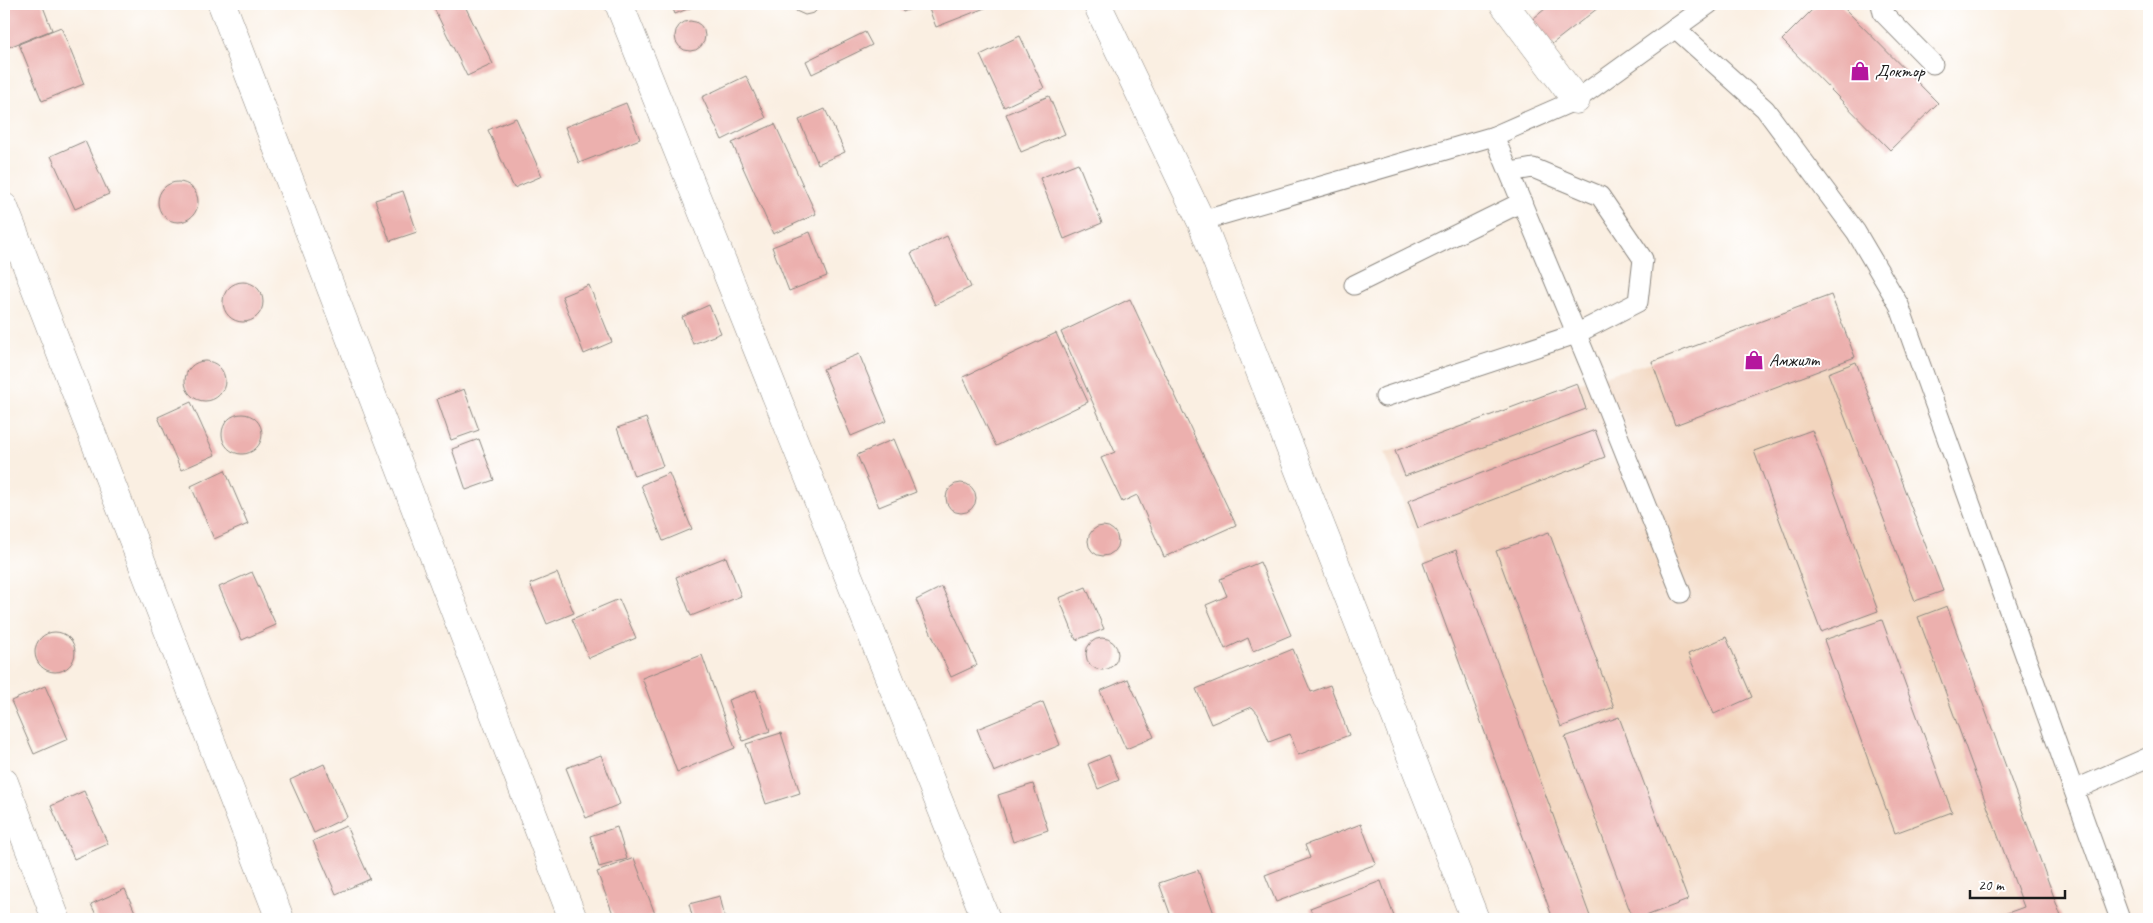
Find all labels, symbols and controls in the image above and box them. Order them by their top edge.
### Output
shop icon: Доктор [1849,60,1871,82]
place label: Доктор [1875,60,1926,82]
shop icon: Амжилт [1743,349,1765,371]
place label: Амжилт [1769,349,1821,371]
scale bar [1970,868,2066,900]
text: 20 m [1978,876,2005,895]

